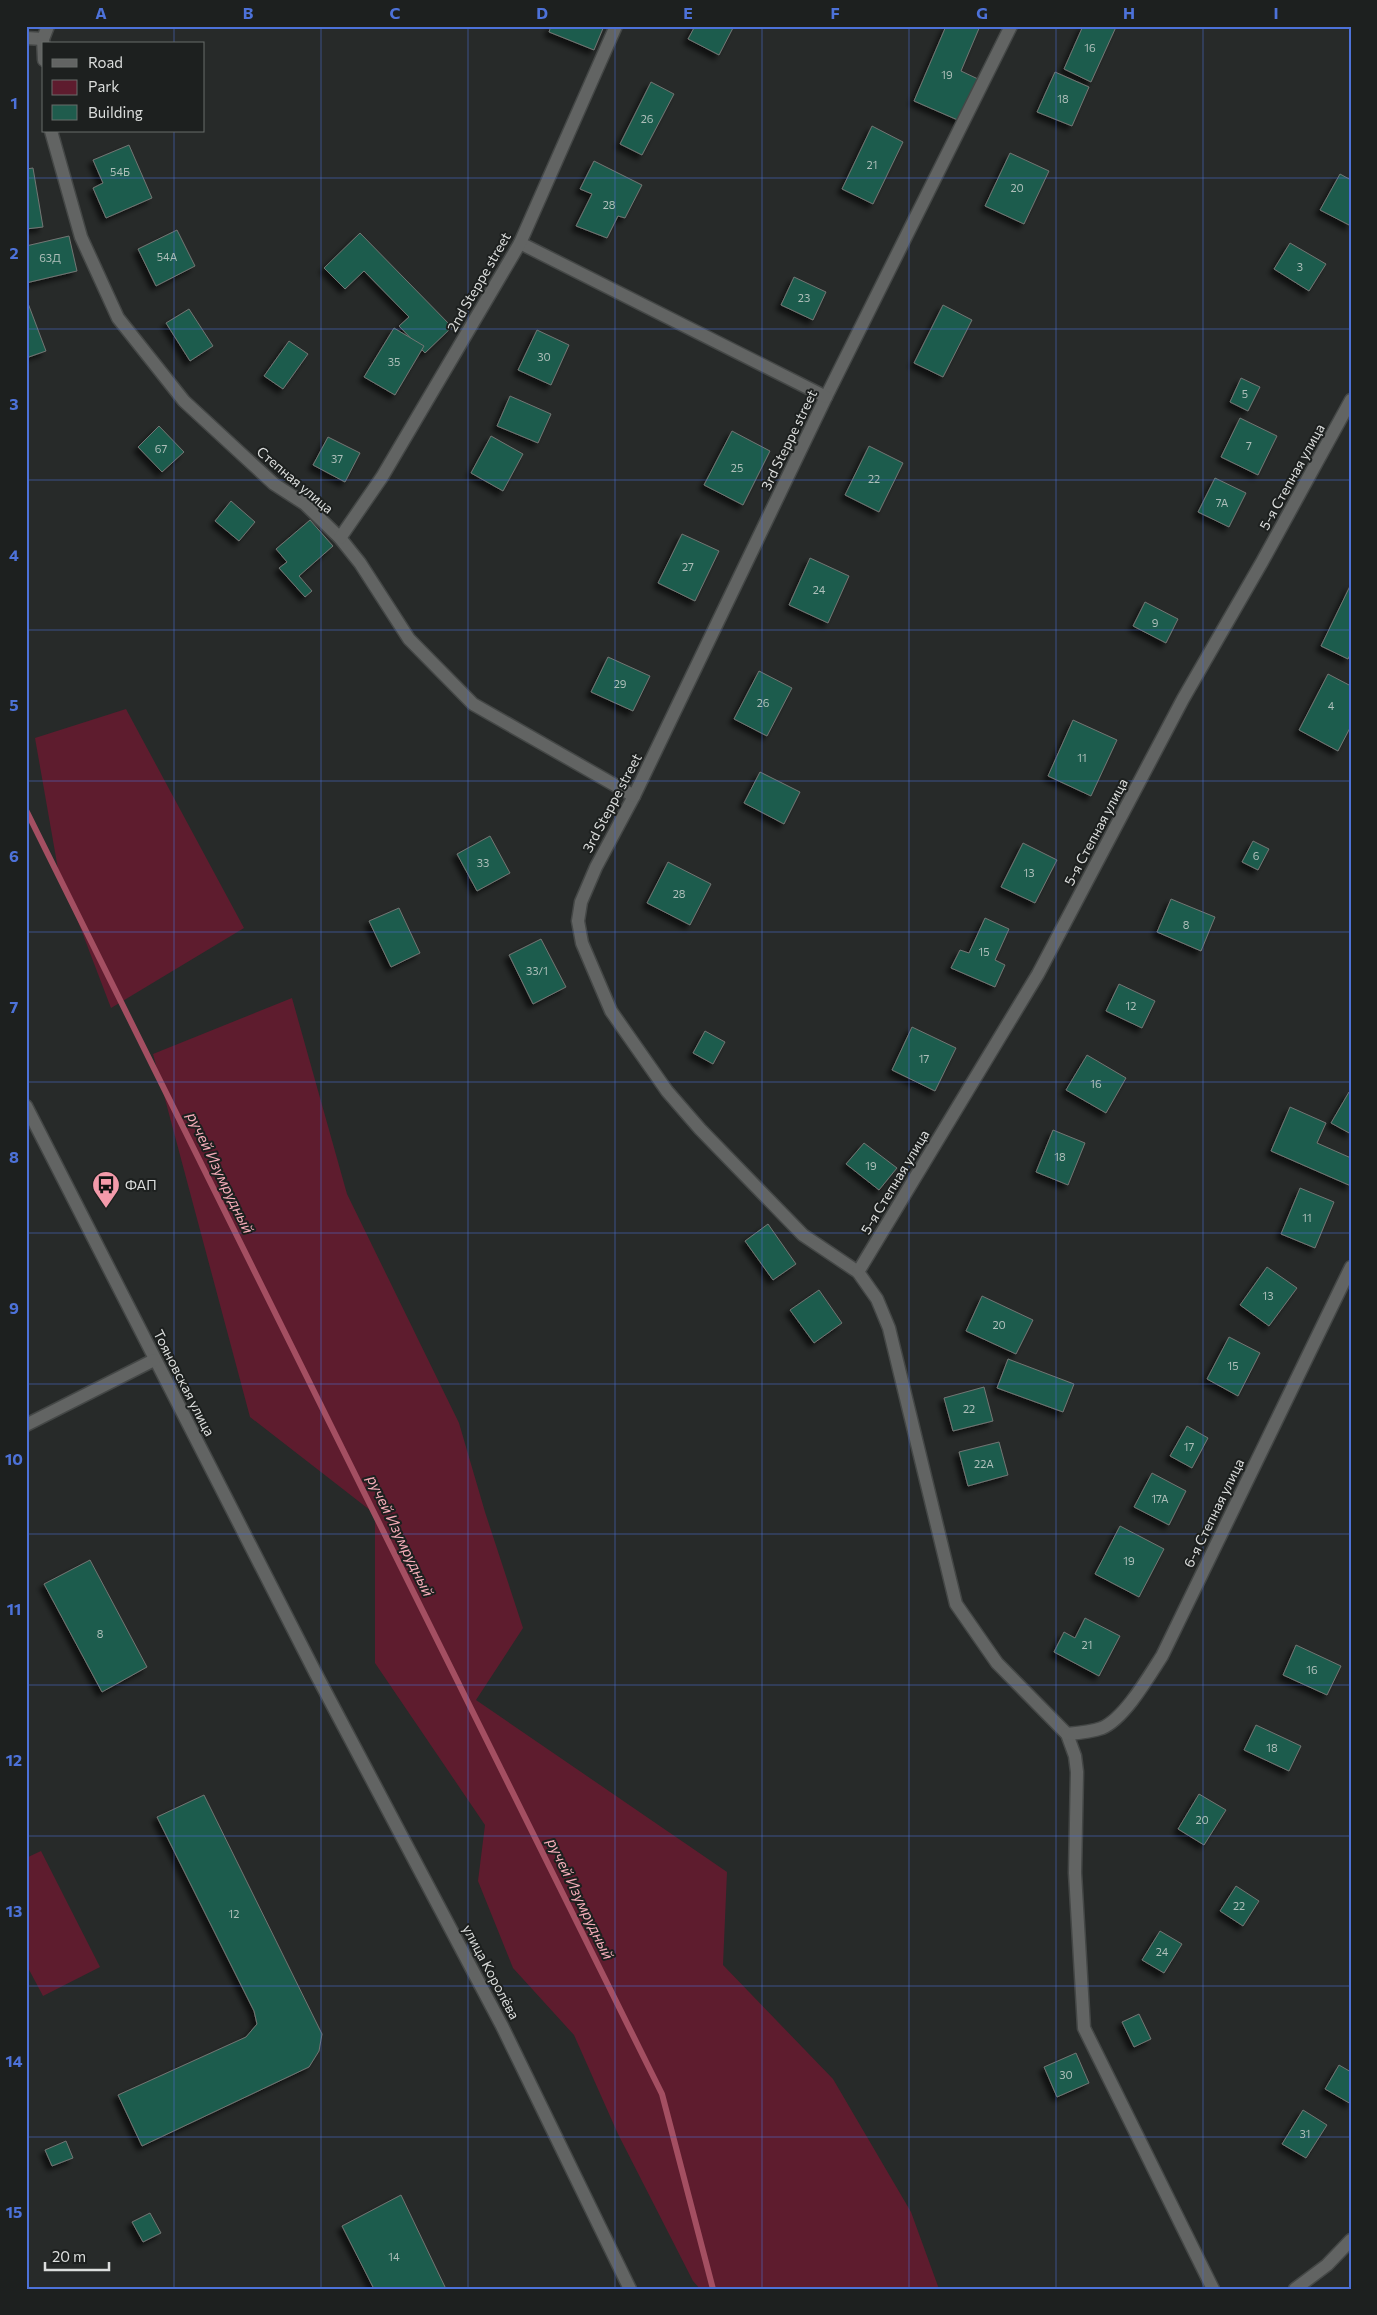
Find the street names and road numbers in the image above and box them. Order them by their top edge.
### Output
street label: 2nd Steppe street [443,229,514,335]
street label: 3rd Steppe street [757,387,820,493]
street label: 5-я Степная улица [1255,421,1328,533]
street label: Степная улица [254,443,337,517]
street label: 3rd Steppe street [578,750,645,855]
street label: 5-я Степная улица [1060,775,1131,888]
street label: 5-я Степная улица [857,1126,932,1237]
street label: Тояновская улица [150,1327,219,1439]
street label: 6-я Степная улица [1180,1455,1247,1570]
street label: улица Королёва [459,1921,524,2022]

